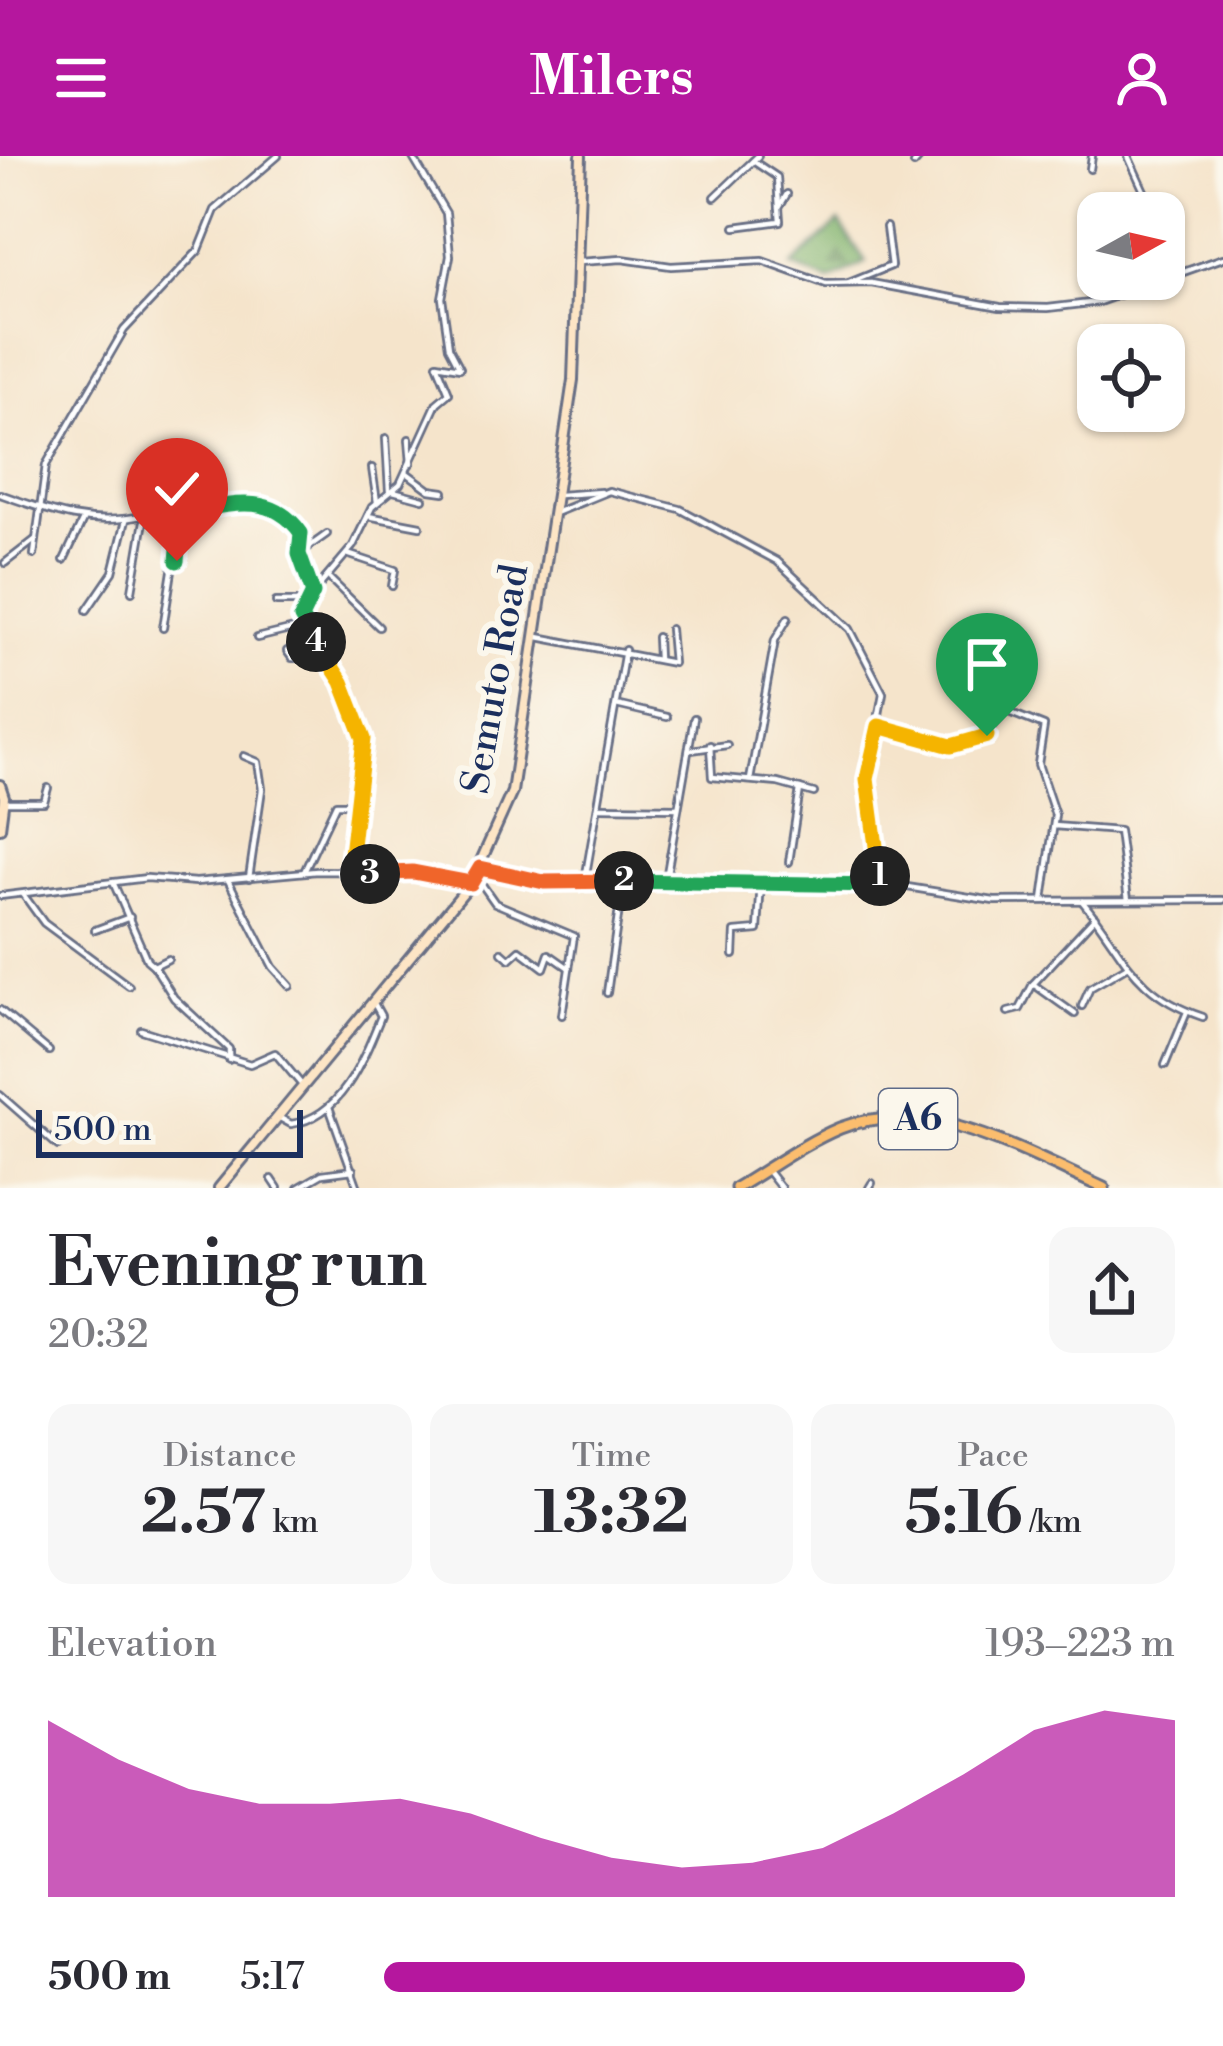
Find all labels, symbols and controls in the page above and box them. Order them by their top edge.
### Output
text: Milers [529,44,694,112]
icon: menu [48,45,114,111]
icon: person [1109,45,1175,111]
north arrow [1077,192,1185,300]
map controls [1077,192,1185,432]
button: locate [1077,324,1185,432]
pin [126,438,228,561]
icon: check [144,456,210,522]
street label: Semuto Road [452,560,540,798]
pin: 4 [286,612,346,672]
pin [936,613,1038,736]
text: 4 [305,621,327,662]
icon: arrive [954,631,1020,697]
pin: 3 [340,844,400,904]
pin: 1 [850,846,910,906]
pin: 2 [594,851,654,911]
text: 3 [360,853,380,894]
text: 1 [872,855,888,896]
text: 2 [614,860,634,901]
road number: A6 [879,1089,957,1149]
scale bar [36,1104,303,1157]
text: 500 m [54,1110,152,1151]
text: Evening run [48,1224,427,1307]
button: share [1049,1227,1175,1353]
text: 20:32 [48,1311,149,1360]
text: Distance [163,1436,296,1477]
text: Time [572,1436,651,1477]
text: Pace [958,1436,1029,1477]
text: 2.57 [141,1477,266,1552]
text: 13:32 [534,1477,689,1552]
text: 5:16 [905,1477,1023,1552]
text: km [266,1502,319,1543]
text: /km [1023,1502,1082,1543]
text: Elevation [48,1620,217,1669]
text: 193–223 m [985,1620,1175,1669]
text: 500 m [48,1953,171,2002]
text: 5:17 [240,1953,305,2002]

